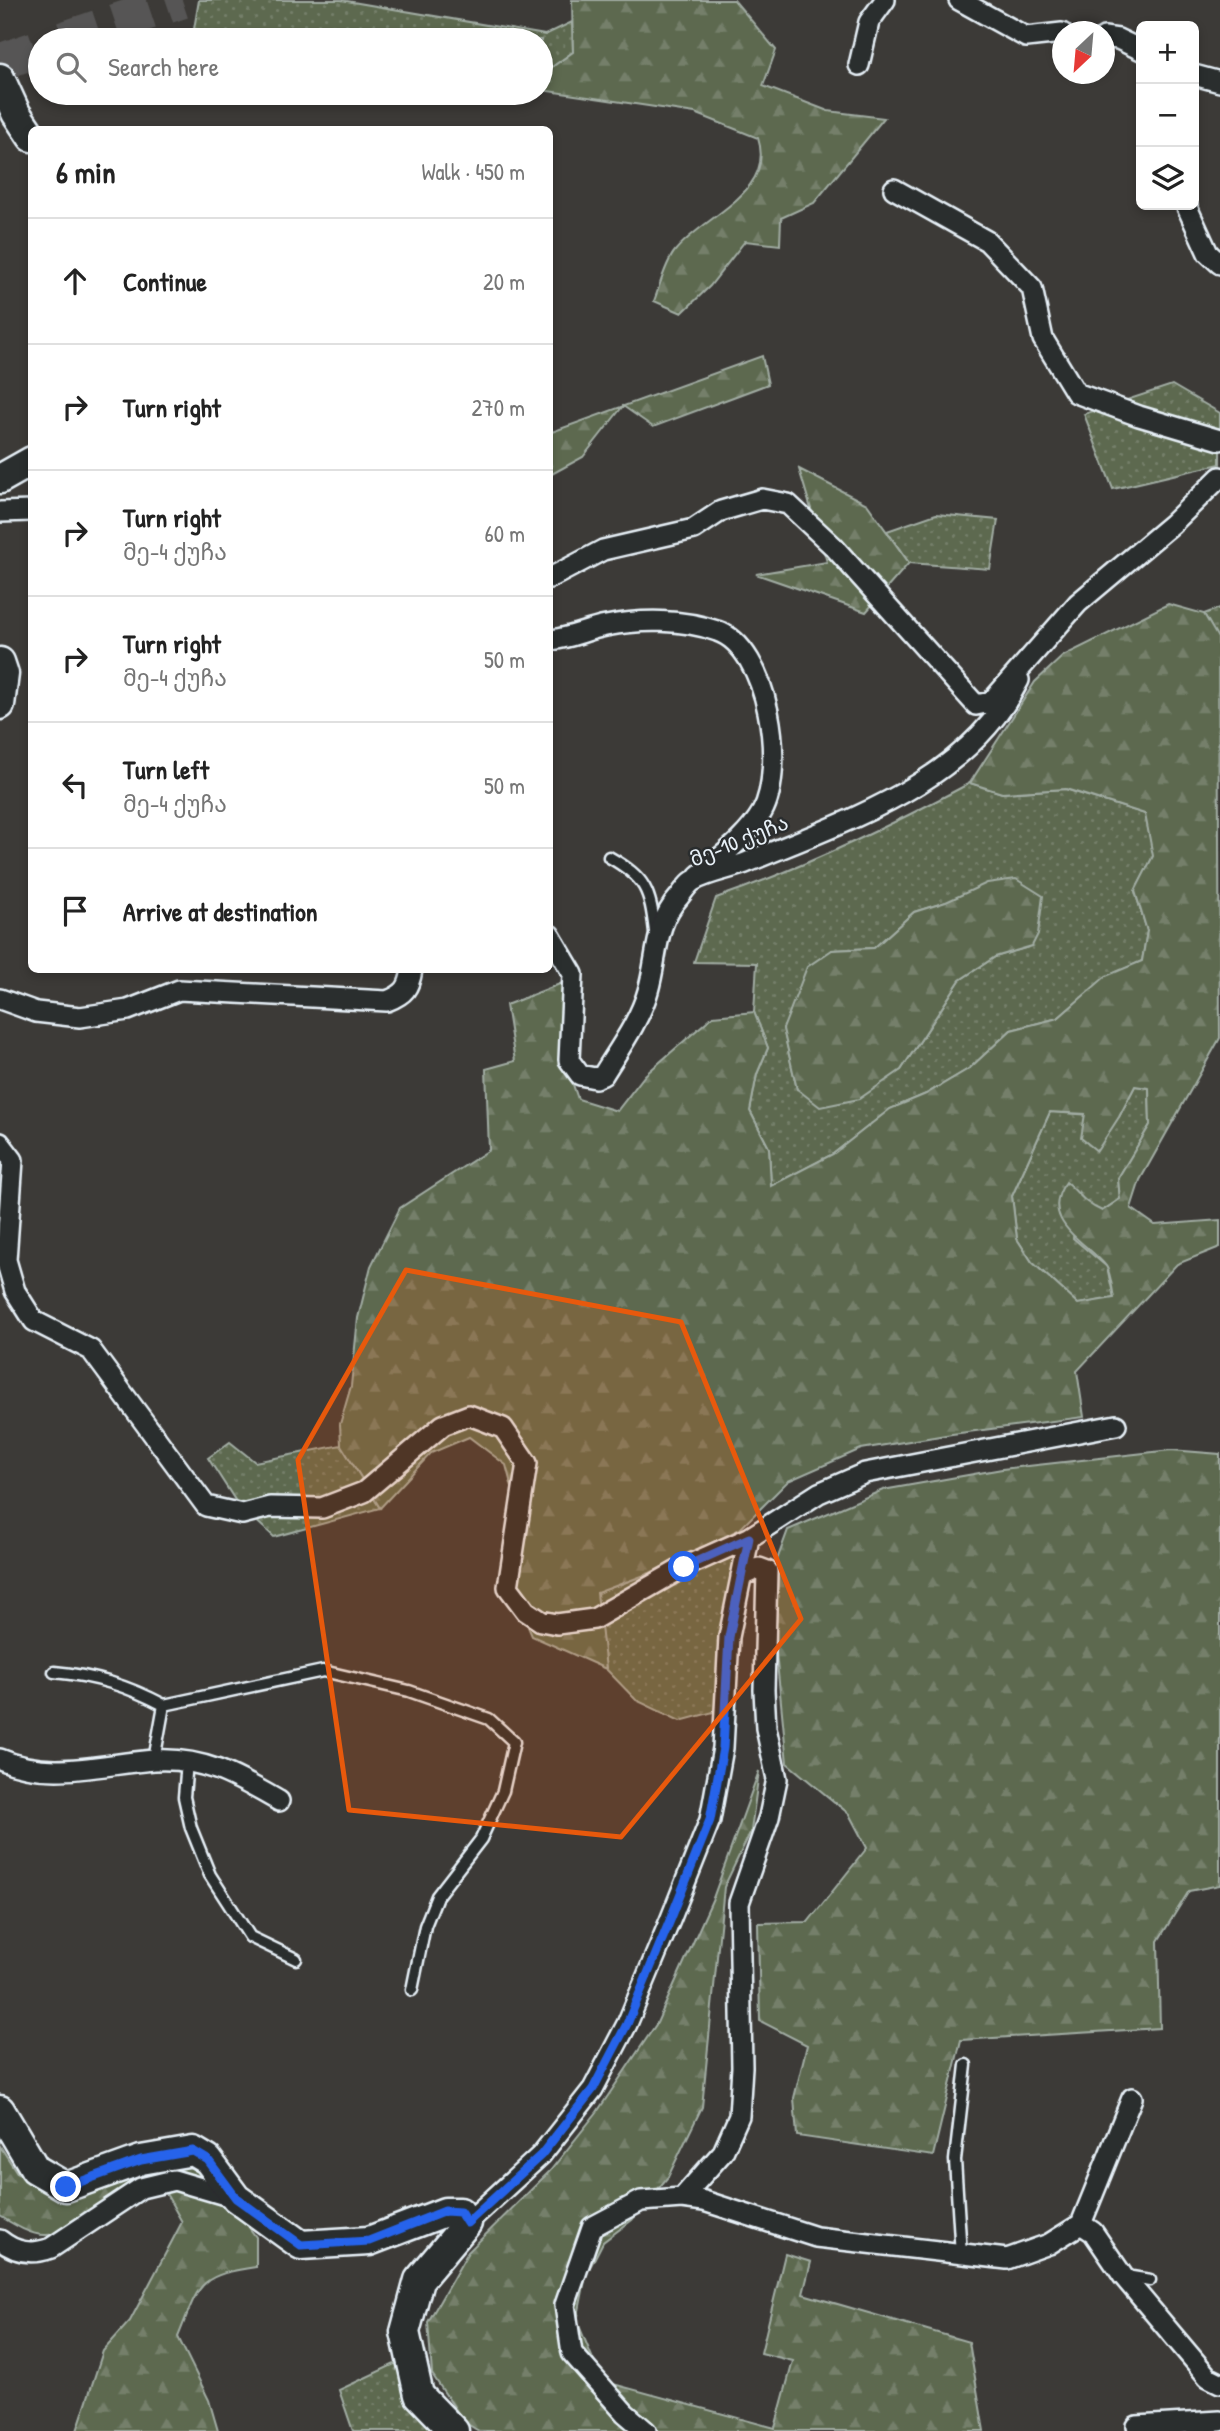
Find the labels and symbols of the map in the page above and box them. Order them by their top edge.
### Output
north arrow [1052,21,1115,84]
street label: მე-10 ქუჩა [685,808,792,873]
route start [668,1551,699,1582]
route end [50,2171,81,2202]

